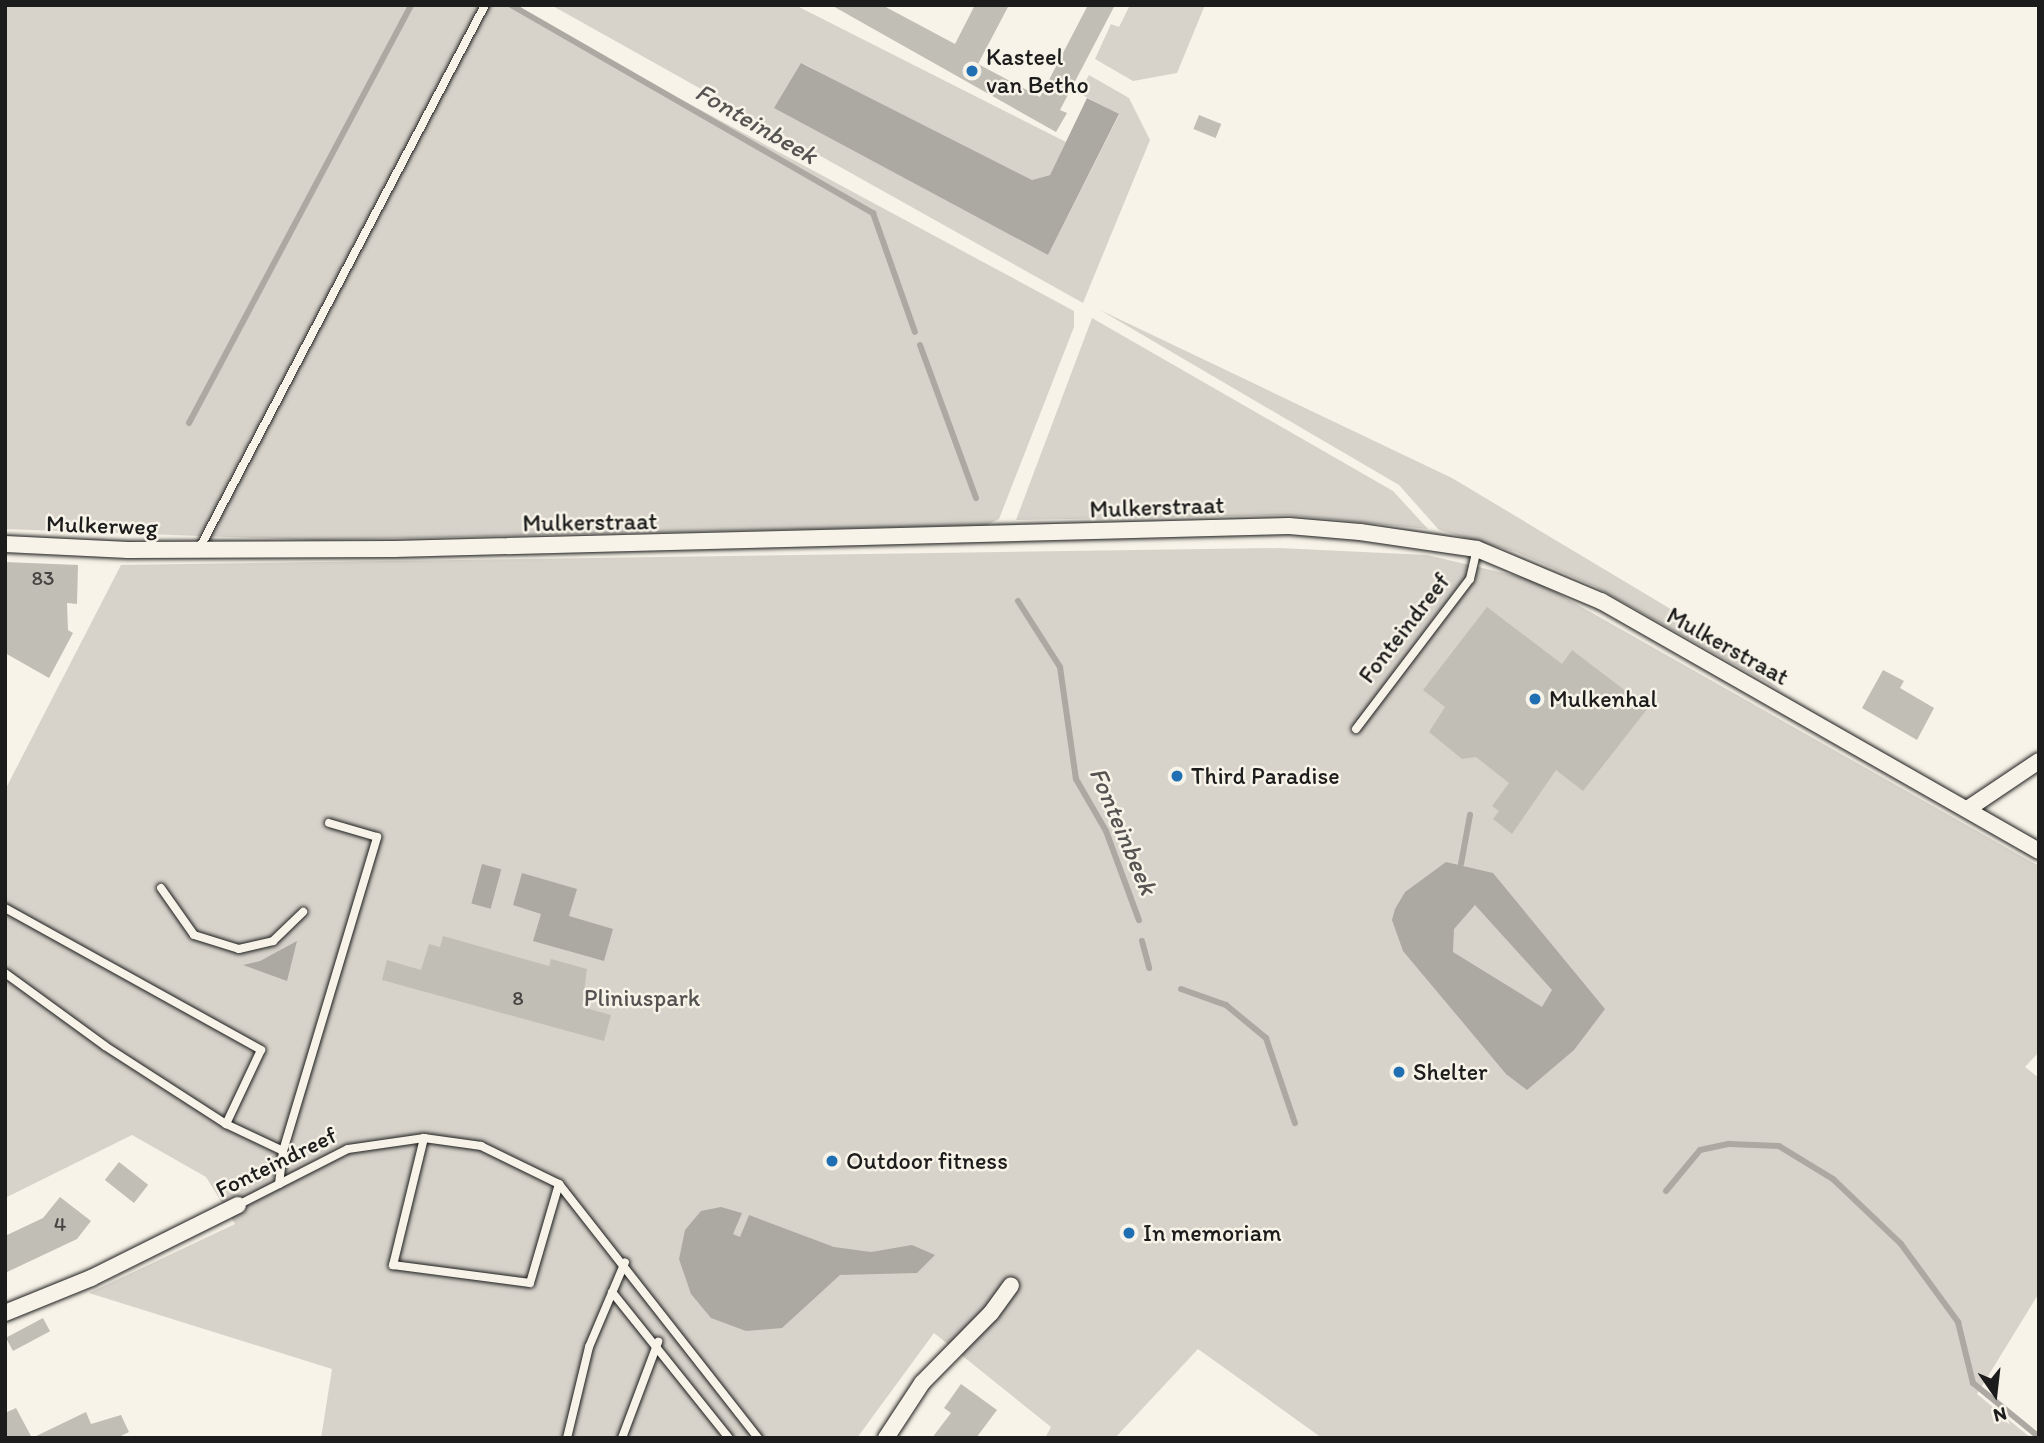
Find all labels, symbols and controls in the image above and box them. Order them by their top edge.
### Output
place label: Kasteel van Betho [986,43,1088,99]
marker: Kasteel van Betho [964,63,980,79]
water label: Fonteinbeek [690,77,822,171]
street label: Mulkerstraat [1089,490,1225,524]
street label: Mulkerstraat [522,506,658,538]
street label: Mulkerweg [45,509,159,541]
house number: 83 [32,565,54,591]
street label: Fonteindreef [1352,567,1456,689]
street label: Mulkerstraat [1662,601,1794,691]
place label: Mulkenhal [1549,685,1657,713]
marker: Mulkenhal [1527,691,1543,707]
place label: Third Paradise [1191,762,1339,790]
water label: Fonteinbeek [1082,763,1164,899]
marker: Third Paradise [1169,768,1185,784]
park label: Pliniuspark [584,984,700,1012]
house number: 8 [512,985,524,1011]
place label: Shelter [1413,1058,1488,1086]
marker: Shelter [1391,1064,1407,1080]
street label: Fonteindreef [210,1120,342,1204]
place label: Outdoor fitness [846,1147,1008,1175]
marker: Outdoor fitness [824,1153,840,1169]
house number: 4 [54,1211,66,1237]
place label: In memoriam [1143,1219,1282,1247]
marker: In memoriam [1121,1225,1137,1241]
north arrow [1960,1359,2030,1429]
text: N [1991,1402,2009,1428]

